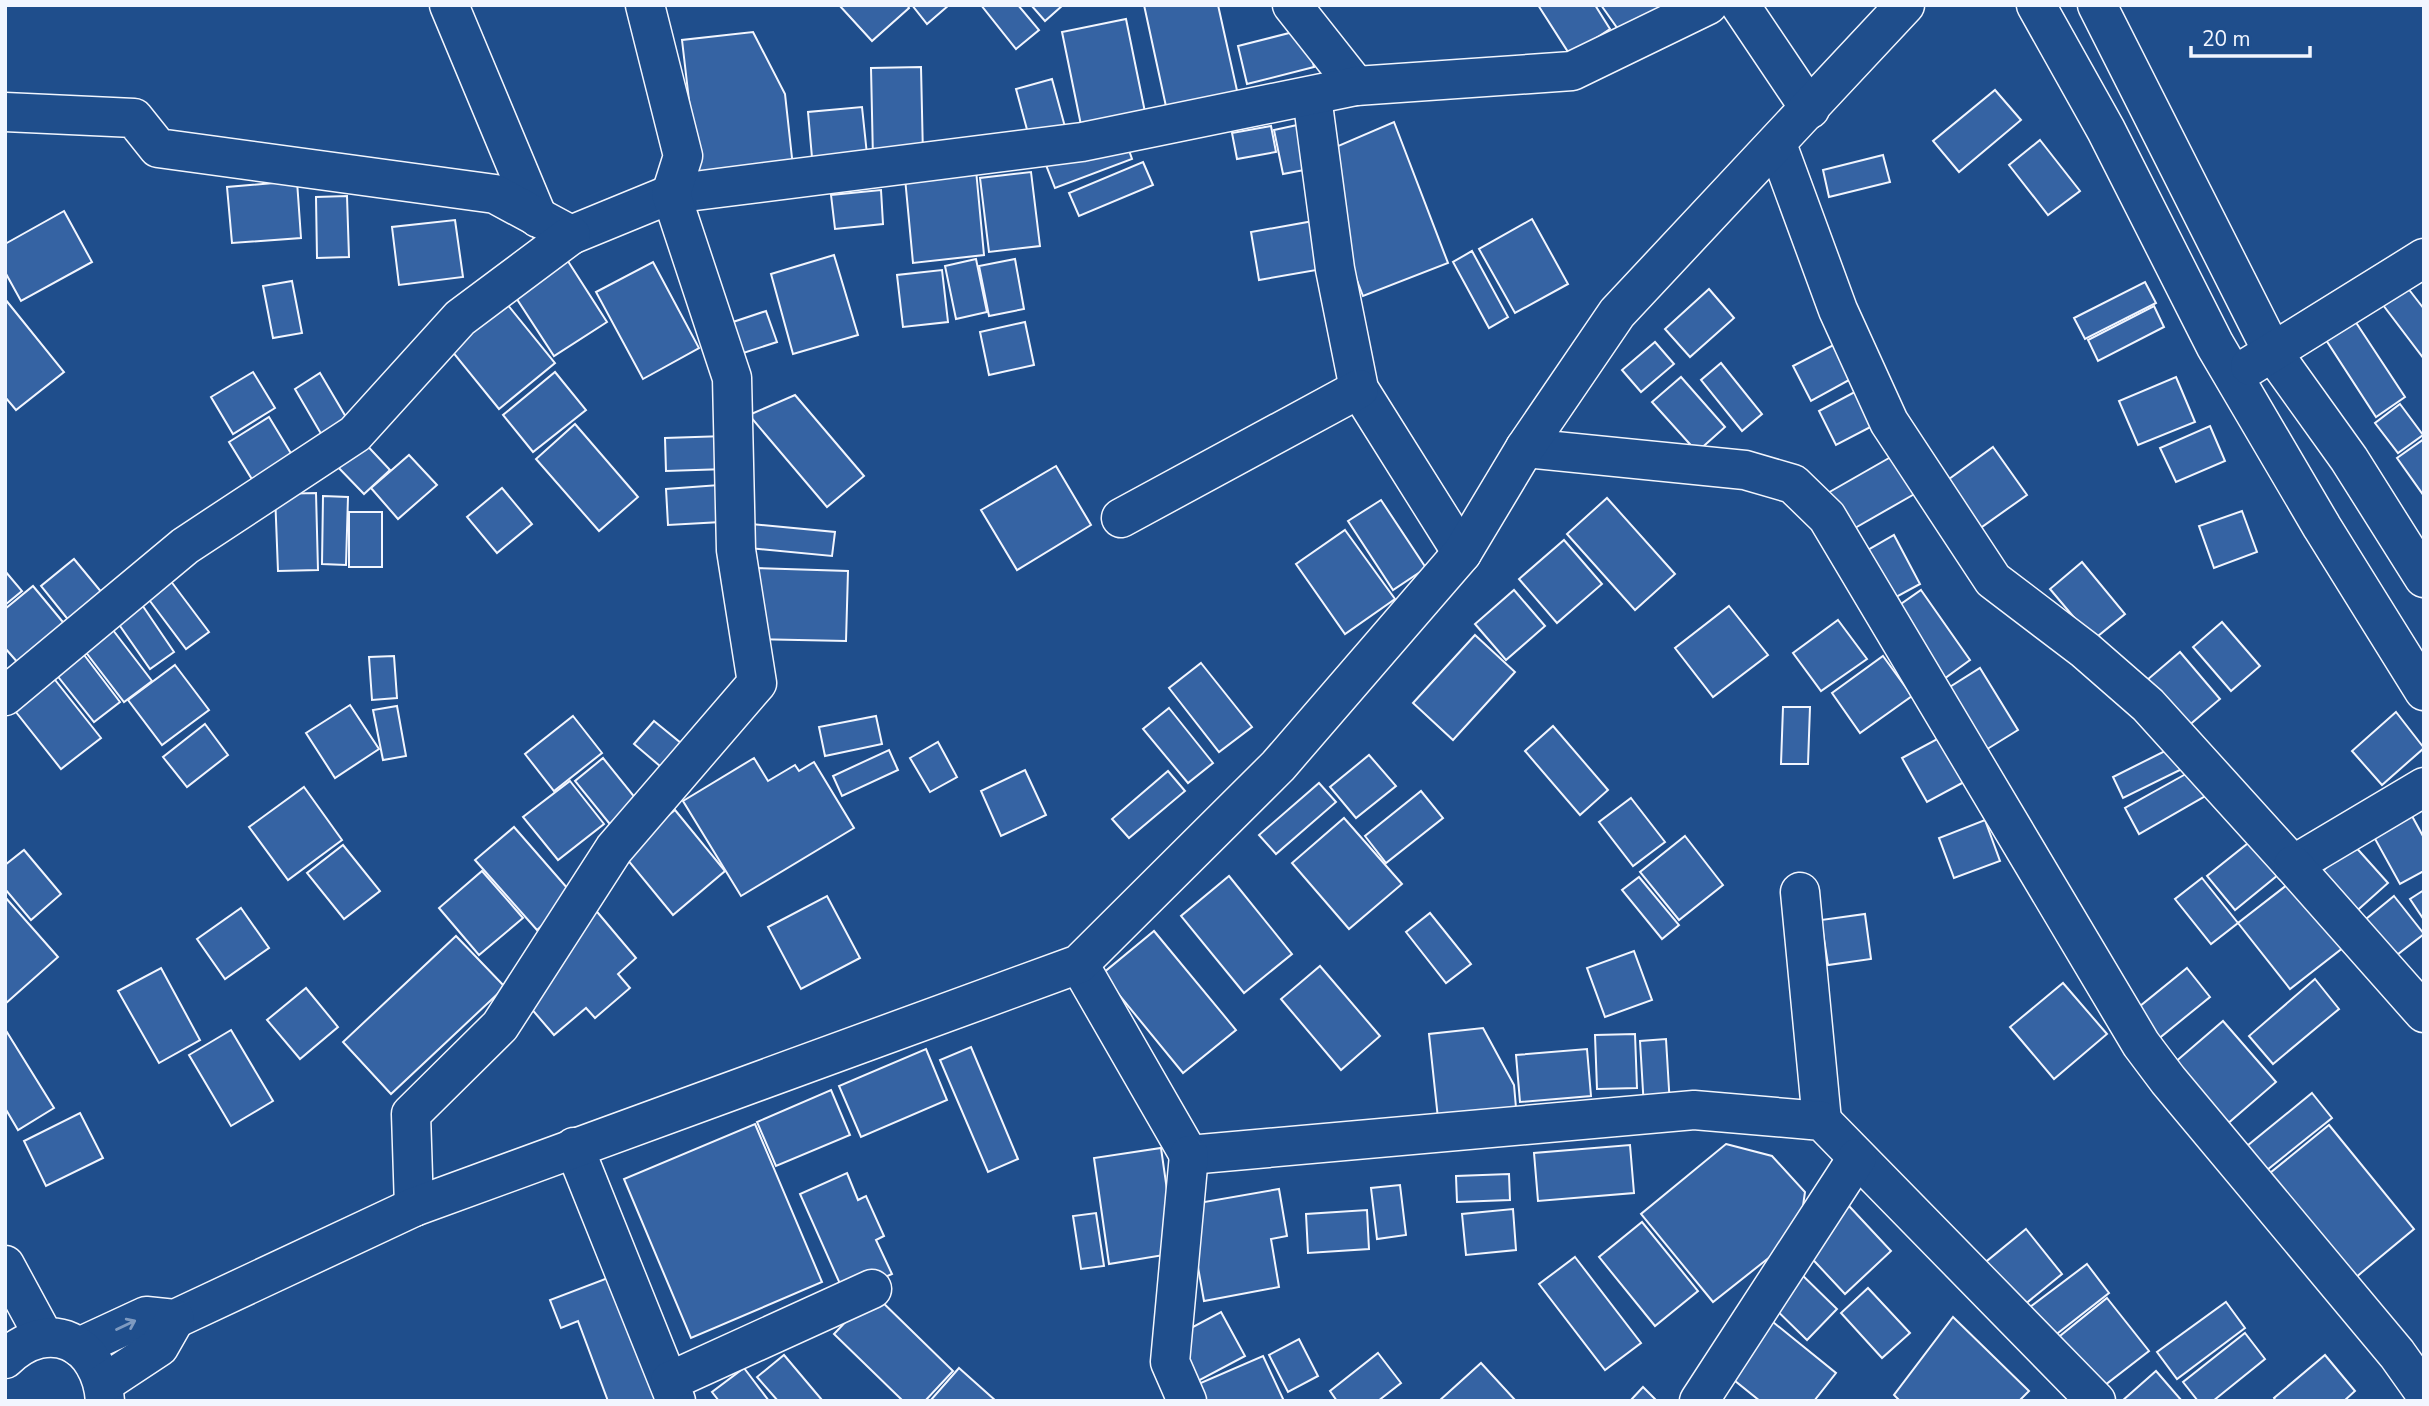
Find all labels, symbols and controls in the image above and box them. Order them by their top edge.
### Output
scale bar [2191,14,2310,58]
text: 20 m [2202,25,2251,53]
one-way arrow [115,1318,136,1331]

